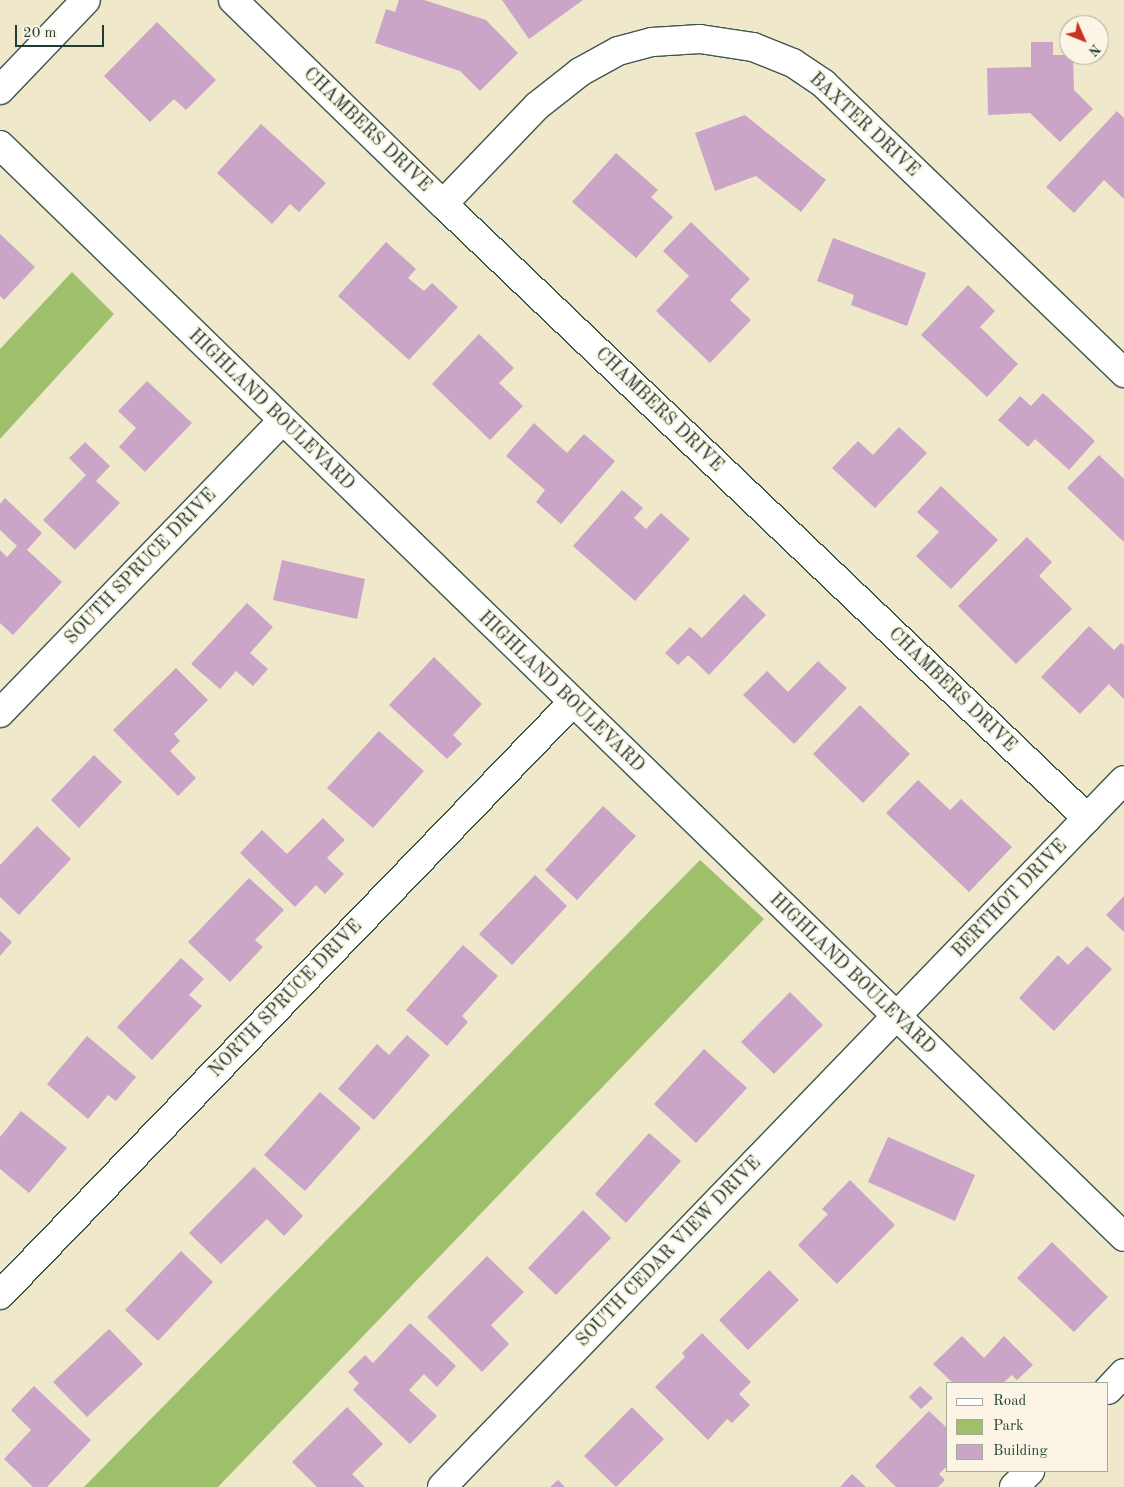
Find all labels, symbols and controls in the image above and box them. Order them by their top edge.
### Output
scale bar [18,15,106,47]
north arrow [1059,15,1109,65]
text: 20 m [23,26,57,41]
text: N [1085,41,1103,58]
street label: CHAMBERS DRIVE [299,63,435,197]
street label: BAXTER DRIVE [805,69,923,181]
street label: HIGHLAND BOULEVARD [184,325,358,495]
street label: CHAMBERS DRIVE [591,343,727,477]
street label: SOUTH SPRUCE DRIVE [61,485,221,649]
street label: HIGHLAND BOULEVARD [474,607,648,777]
street label: CHAMBERS DRIVE [884,623,1020,757]
street label: BERTHOT DRIVE [948,836,1072,962]
street label: HIGHLAND BOULEVARD [765,889,939,1059]
street label: NORTH SPRUCE DRIVE [205,916,367,1082]
street label: SOUTH CEDAR VIEW DRIVE [572,1152,766,1352]
legend [946,1382,1109,1472]
text: Road [993,1394,1026,1409]
text: Park [993,1419,1024,1434]
text: Building [993,1444,1048,1459]

